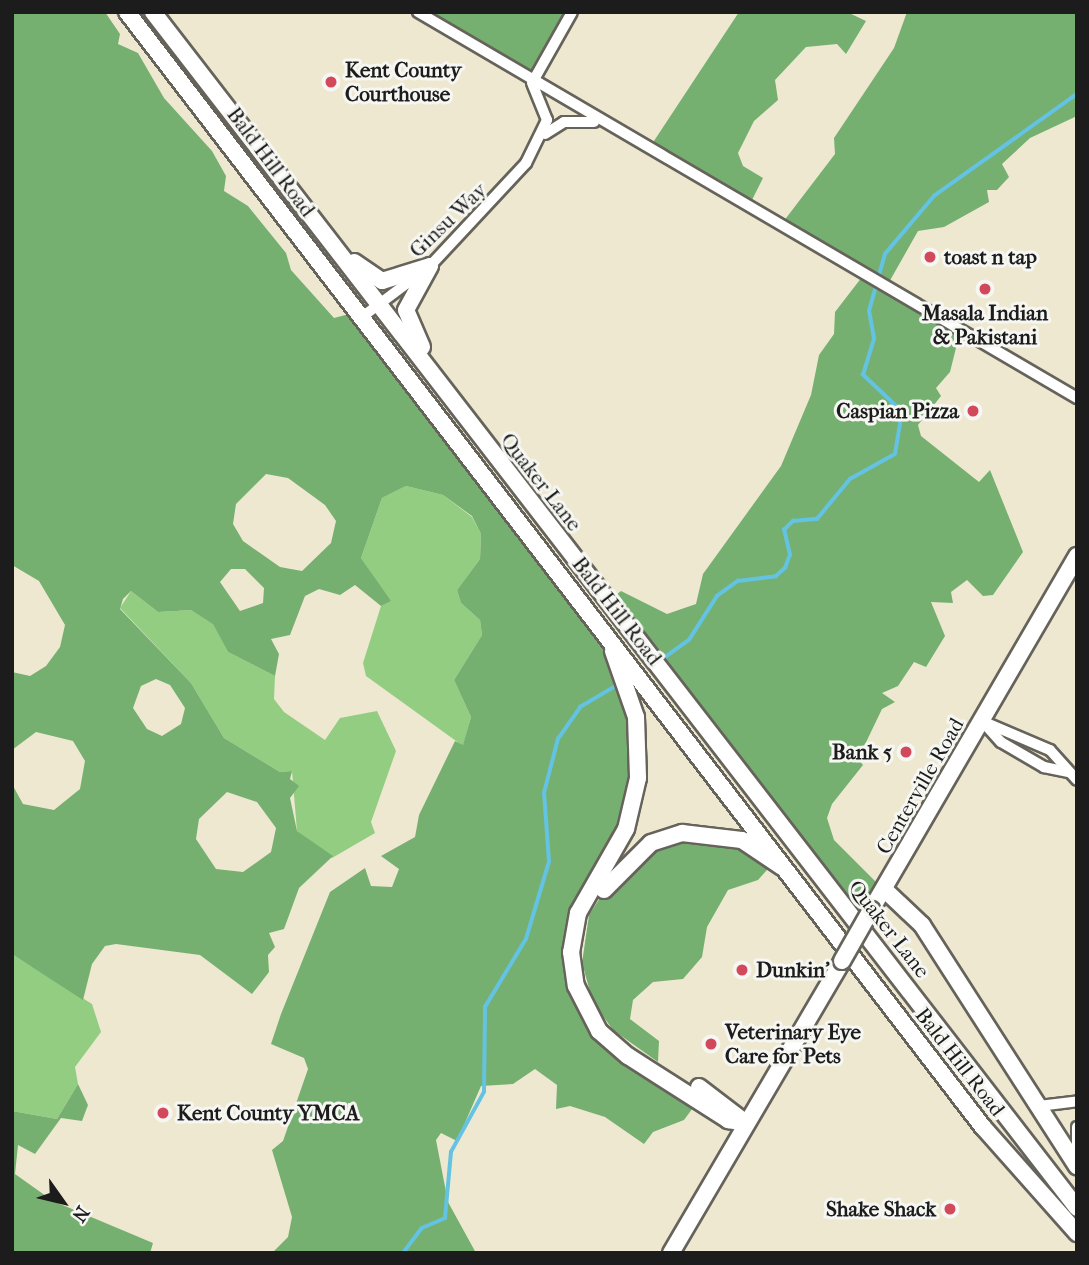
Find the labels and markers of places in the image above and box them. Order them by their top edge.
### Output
place label: Kent County Courthouse [345,57,462,107]
marker: Kent County Courthouse [323,74,339,90]
place label: toast n tap [944,244,1037,270]
marker: toast n tap [922,249,938,265]
marker: Masala Indian & Pakistani [977,281,993,297]
place label: Masala Indian & Pakistani [922,300,1048,350]
place label: Caspian Pizza [836,398,959,424]
marker: Caspian Pizza [965,403,981,419]
place label: Bank 5 [832,739,892,765]
marker: Bank 5 [898,744,914,760]
place label: Dunkin' [756,957,830,983]
marker: Dunkin' [734,962,750,978]
place label: Veterinary Eye Care for Pets [725,1019,861,1069]
marker: Veterinary Eye Care for Pets [703,1036,719,1052]
place label: Kent County YMCA [177,1100,359,1126]
marker: Kent County YMCA [155,1105,171,1121]
place label: Shake Shack [826,1196,936,1222]
marker: Shake Shack [942,1201,958,1217]

